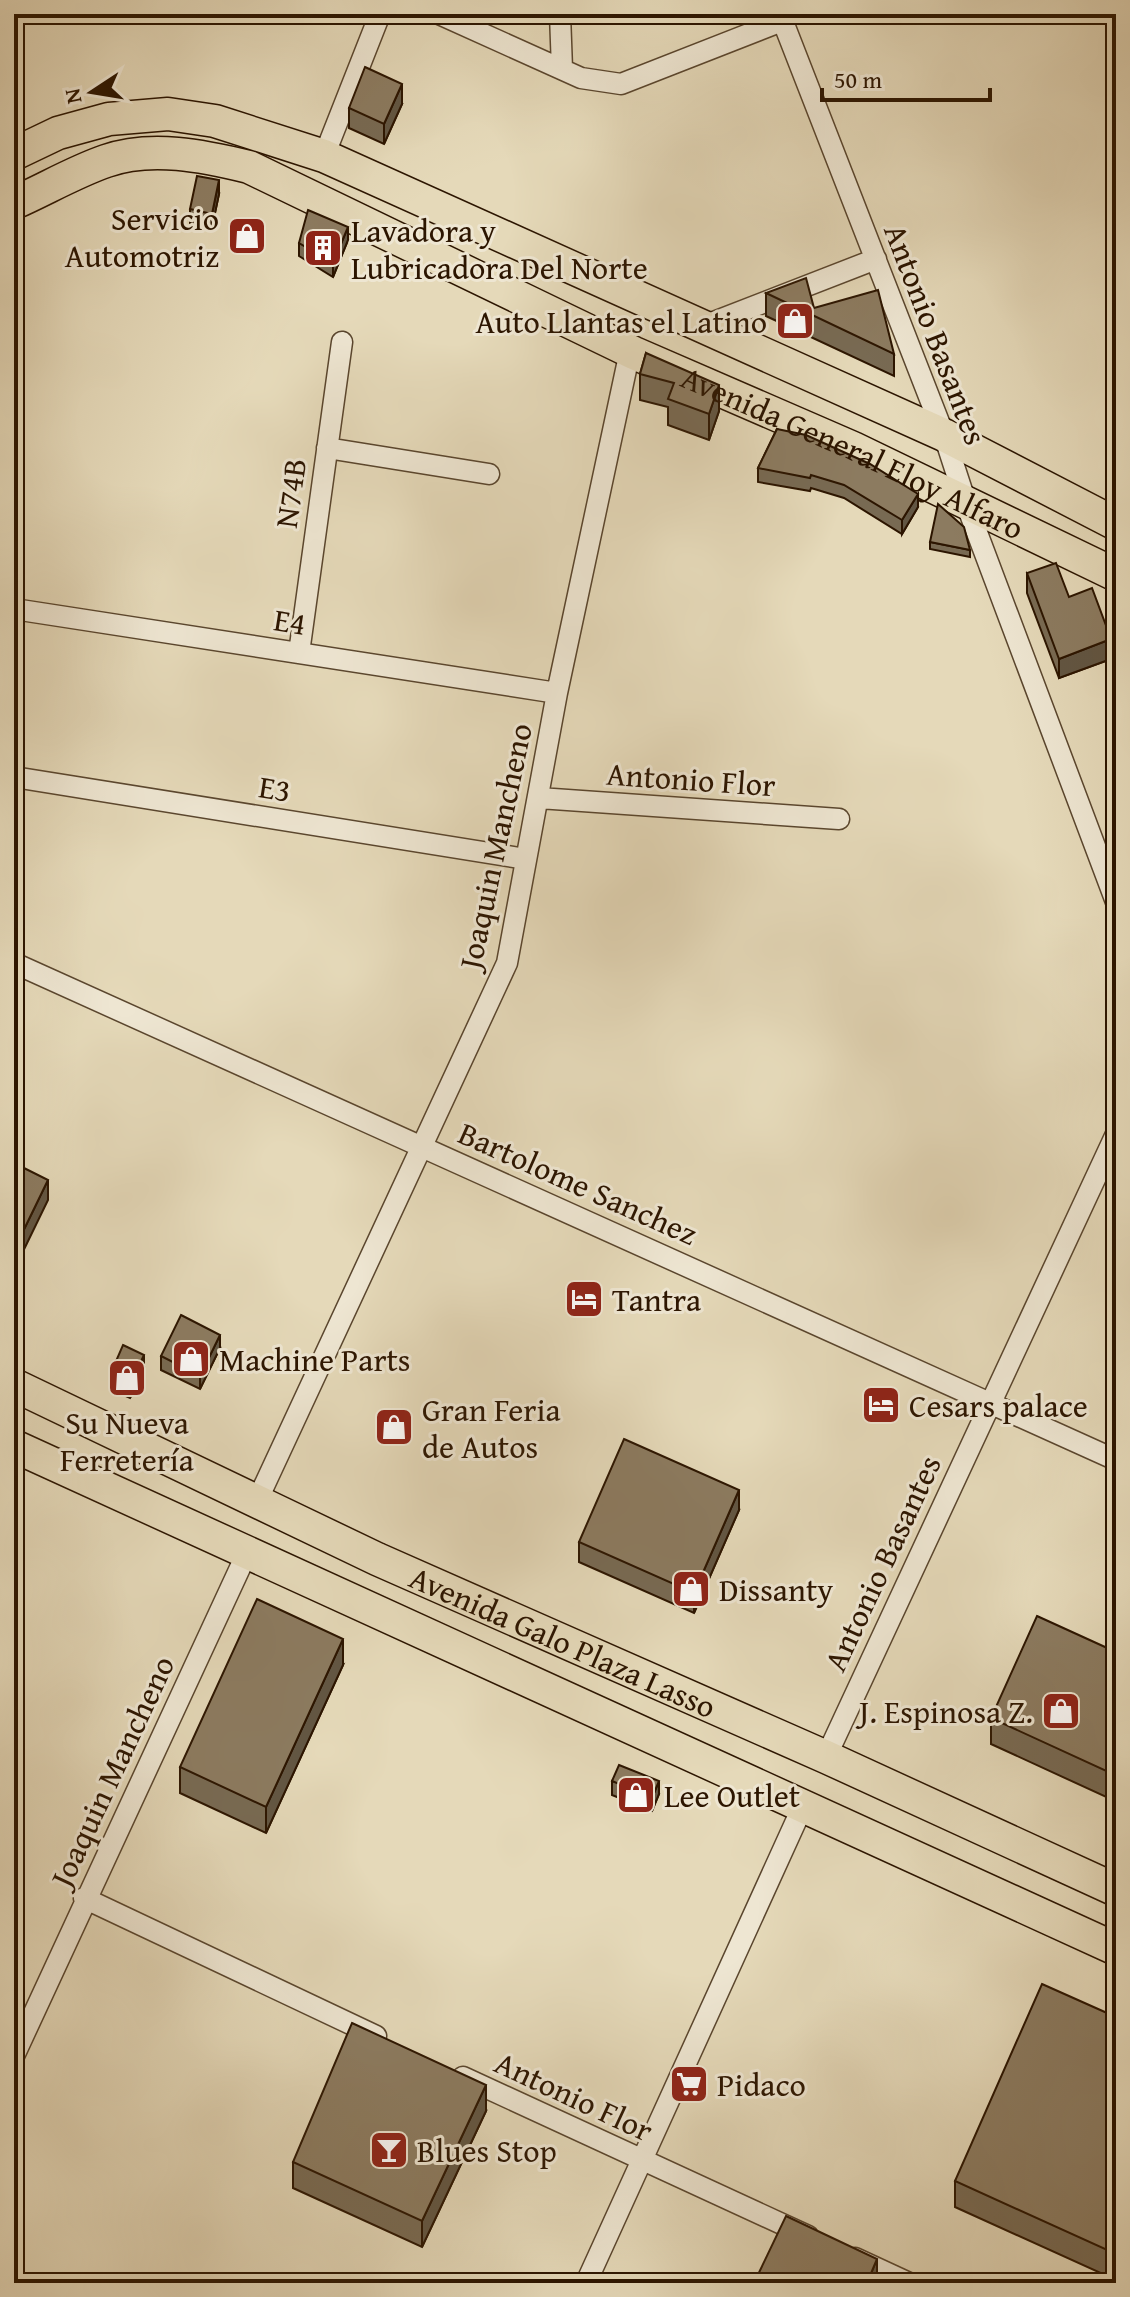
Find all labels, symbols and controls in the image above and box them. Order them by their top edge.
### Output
north arrow [52,52,132,132]
scale bar [822,52,990,102]
text: 50 m [834,62,882,97]
text: N [55,85,90,107]
place label: Servicio Automotriz [65,195,219,279]
place label: Lavadora y Lubricadora Del Norte [351,207,648,291]
shop icon: Servicio Automotriz [226,215,268,257]
street label: Antonio Basantes [872,217,1000,451]
building icon: Lavadora y Lubricadora Del Norte [302,227,344,269]
place label: Auto Llantas el Latino [475,298,767,345]
shop icon: Auto Llantas el Latino [774,300,816,342]
street label: Avenida General Eloy Alfaro [674,353,1032,551]
street label: N74B [262,455,318,531]
street label: E4 [271,595,309,647]
street label: Joaquin Mancheno [445,719,544,977]
street label: Antonio Flor [605,750,777,808]
street label: E3 [256,762,294,814]
street label: Bartolome Sanchez [451,1109,705,1257]
place label: Tantra [612,1276,701,1323]
hotel icon: Tantra [563,1278,605,1320]
place label: Machine Parts [219,1336,411,1383]
shop icon: Machine Parts [170,1338,212,1380]
shop icon: Su Nueva Ferretería [106,1357,148,1399]
place label: Cesars palace [909,1382,1088,1429]
hotel icon: Cesars palace [860,1384,902,1426]
place label: Gran Feria de Autos [422,1386,561,1470]
place label: Su Nueva Ferretería [60,1399,194,1483]
shop icon: Gran Feria de Autos [373,1406,415,1448]
street label: Antonio Basantes [811,1447,953,1679]
street label: Avenida Galo Plaza Lasso [402,1553,724,1729]
place label: Dissanty [719,1566,833,1613]
shop icon: Dissanty [670,1568,712,1610]
street label: Joaquin Mancheno [36,1648,186,1898]
place label: J. Espinosa Z. [855,1688,1033,1735]
shop icon: J. Espinosa Z. [1040,1690,1082,1732]
place label: Lee Outlet [664,1772,800,1819]
shop icon: Lee Outlet [615,1774,657,1816]
street label: Antonio Flor [487,2039,661,2153]
place label: Pidaco [717,2061,806,2108]
supermarket icon: Pidaco [668,2063,710,2105]
place label: Blues Stop [417,2127,557,2174]
bar icon: Blues Stop [368,2129,410,2171]

